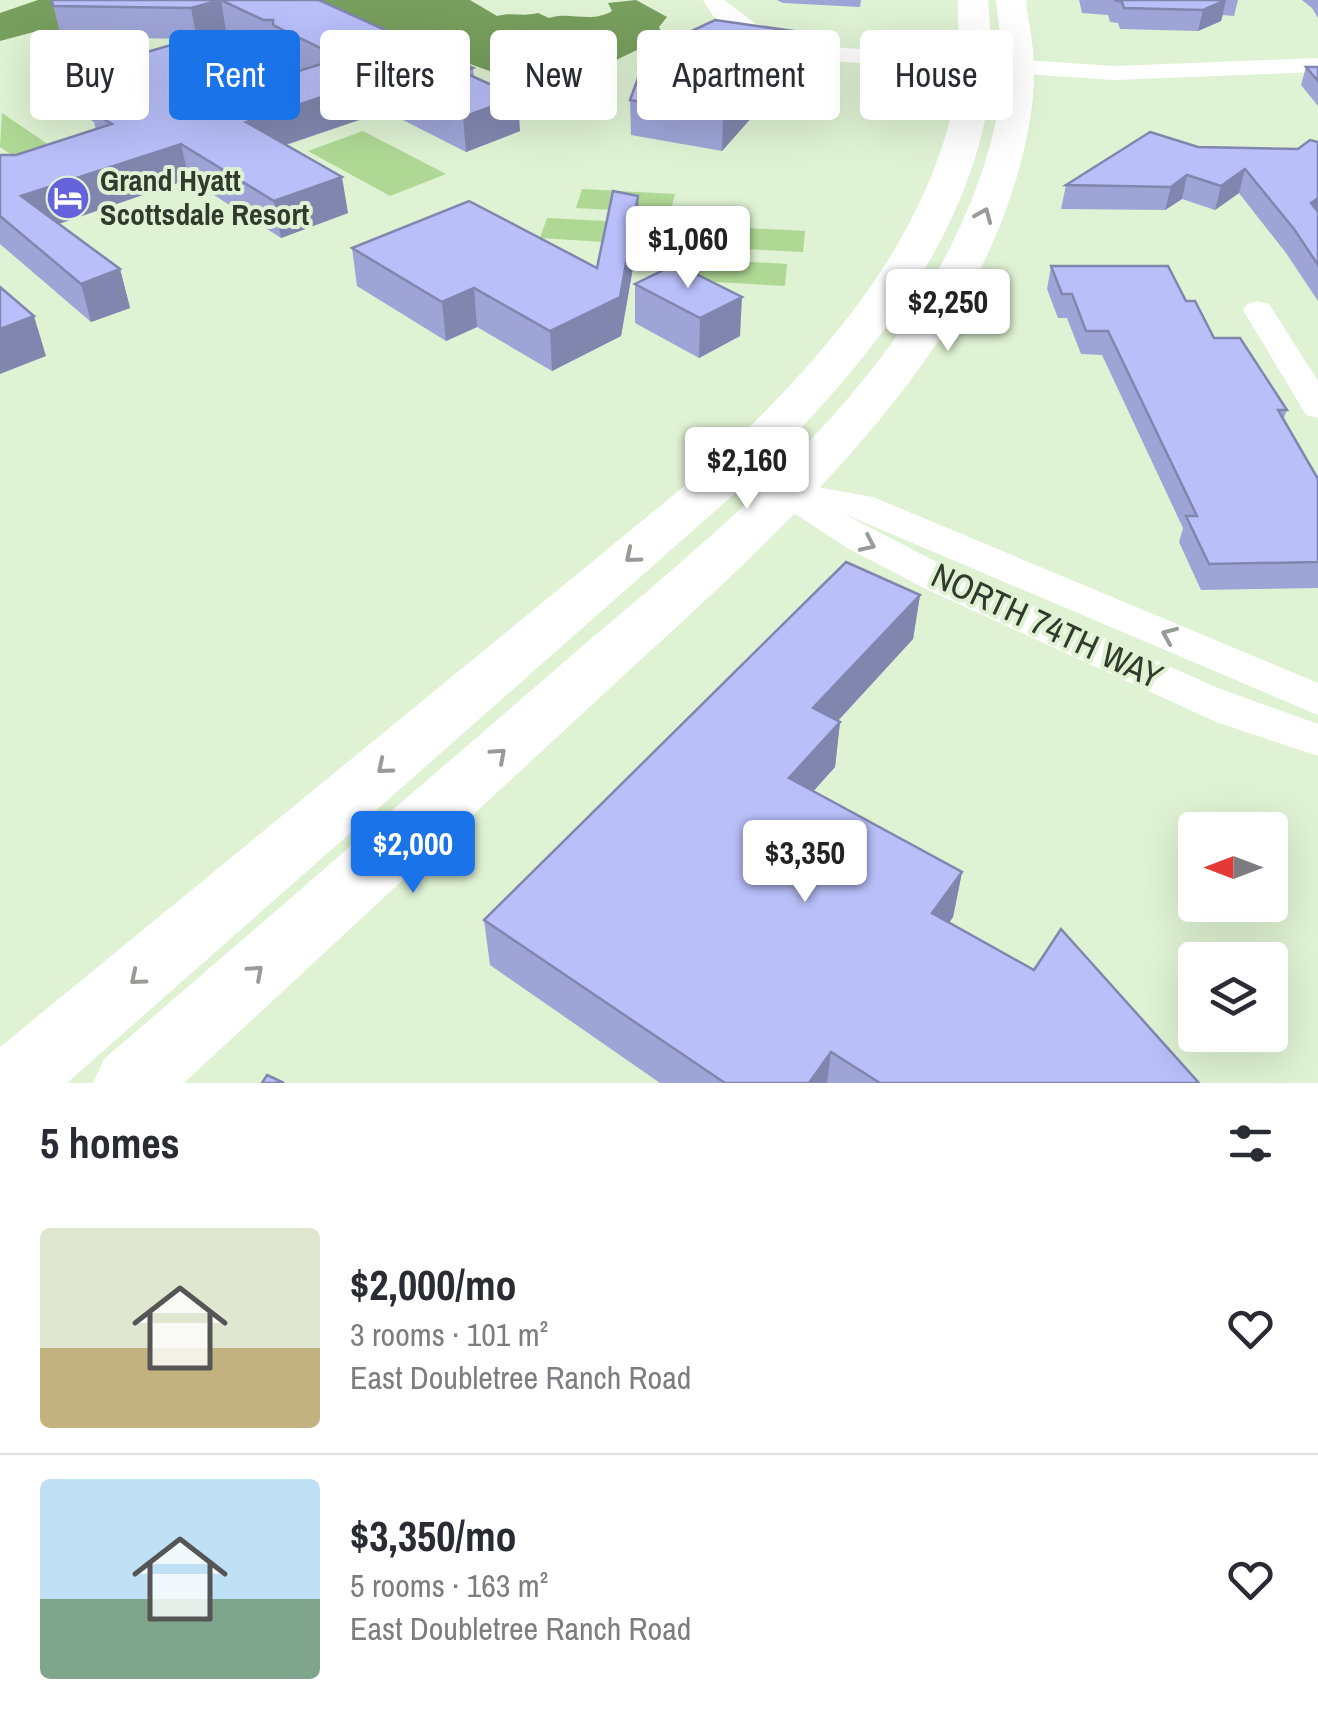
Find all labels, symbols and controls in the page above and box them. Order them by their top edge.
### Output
chip: Buy [30,30,149,120]
chip: Rent [169,30,300,120]
chip: Filters [320,30,470,120]
chip: New [490,30,617,120]
chip: Apartment [637,30,840,120]
chip: House [860,30,1013,120]
place label: Grand Hyatt Scottsdale Resort [100,160,309,234]
hotel icon: Grand Hyatt Scottsdale Resort [45,175,91,221]
pin: $1,060 [607,206,769,291]
one-way arrow [972,207,992,225]
text: $1,060 [648,217,728,260]
pin: $2,250 [867,269,1029,354]
text: $2,250 [908,280,988,323]
pin: $2,160 [666,427,828,512]
text: $2,160 [707,438,787,481]
one-way arrow [858,532,876,552]
one-way arrow [625,545,643,563]
street label: NORTH 74TH WAY [924,551,1170,700]
one-way arrow [1161,627,1179,647]
one-way arrow [487,749,506,767]
one-way arrow [377,755,395,773]
pin: $2,000 [332,811,494,896]
north arrow [1178,812,1288,922]
map controls [1178,812,1288,1052]
pin: $3,350 [724,820,886,905]
text: $2,000 [373,822,453,865]
text: $3,350 [765,831,845,874]
button: layers [1178,942,1288,1052]
one-way arrow [244,965,263,983]
one-way arrow [130,966,148,984]
text: 5 homes [40,1115,180,1171]
icon: filters [1223,1116,1278,1171]
text: $2,000/mo [350,1257,517,1313]
icon: home [120,1268,240,1388]
icon: heart [1223,1301,1278,1356]
text: 3 rooms · 101 m² [350,1313,548,1356]
text: East Doubletree Ranch Road [350,1356,691,1399]
text: $3,350/mo [350,1508,517,1564]
icon: home [120,1519,240,1639]
icon: heart [1223,1552,1278,1607]
text: 5 rooms · 163 m² [350,1564,548,1607]
text: East Doubletree Ranch Road [350,1607,691,1650]

